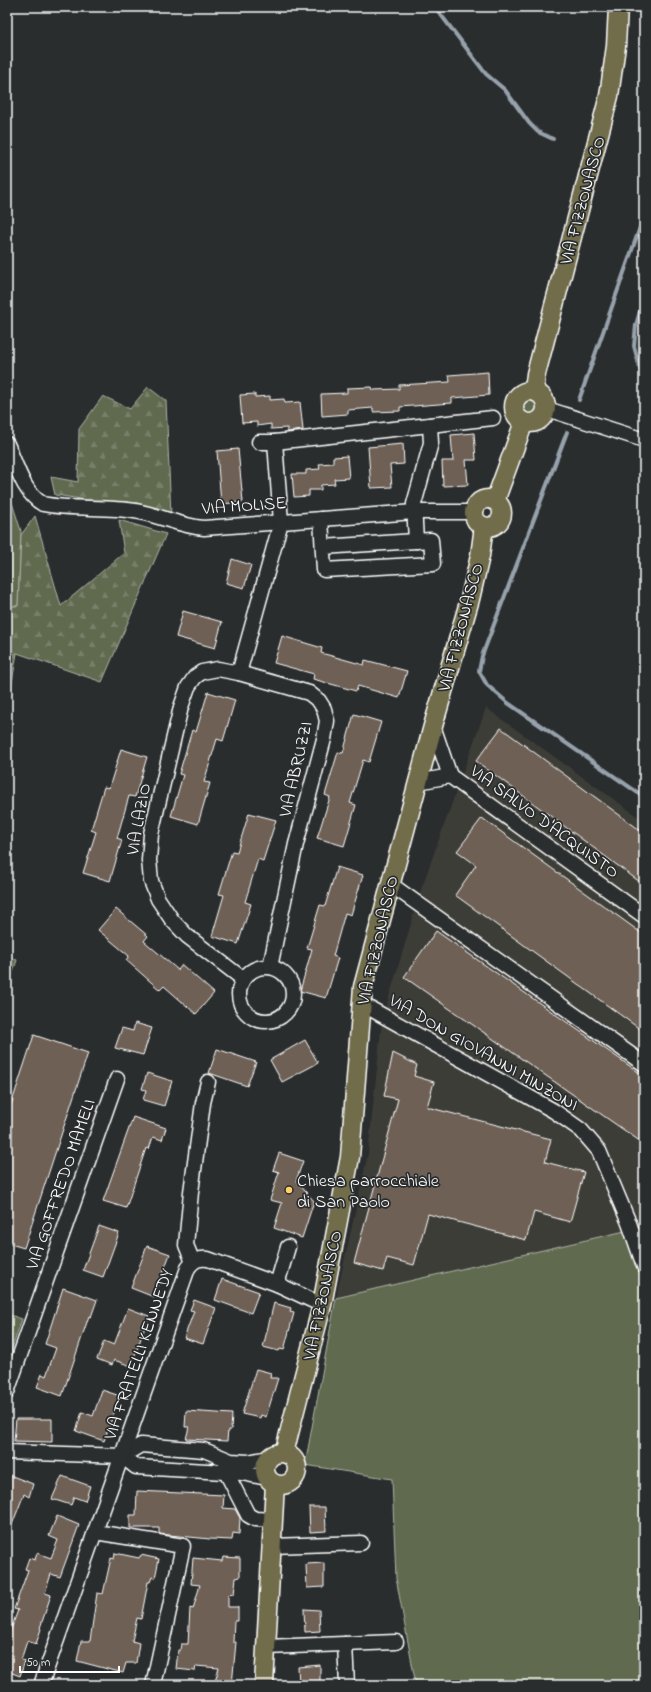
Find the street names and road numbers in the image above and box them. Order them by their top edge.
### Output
street label: VIA FIZZONASCO [554,134,614,268]
street label: VIA MOLISE [200,491,287,523]
street label: VIA FIZZONASCO [432,561,492,695]
street label: VIA ABRUZZI [273,719,321,821]
street label: VIA SALVO D'ACQUISTO [463,759,624,886]
street label: VIA LAZIO [121,781,159,858]
street label: VIA FIZZONASCO [351,873,406,1009]
street label: VIA DON GIOVANNI MINZONI [383,988,583,1119]
street label: VIA GOFFREDO MAMELI [20,1096,103,1274]
street label: VIA FIZZONASCO [297,1228,350,1364]
street label: VIA FRATELLI KENNEDY [98,1265,182,1445]

